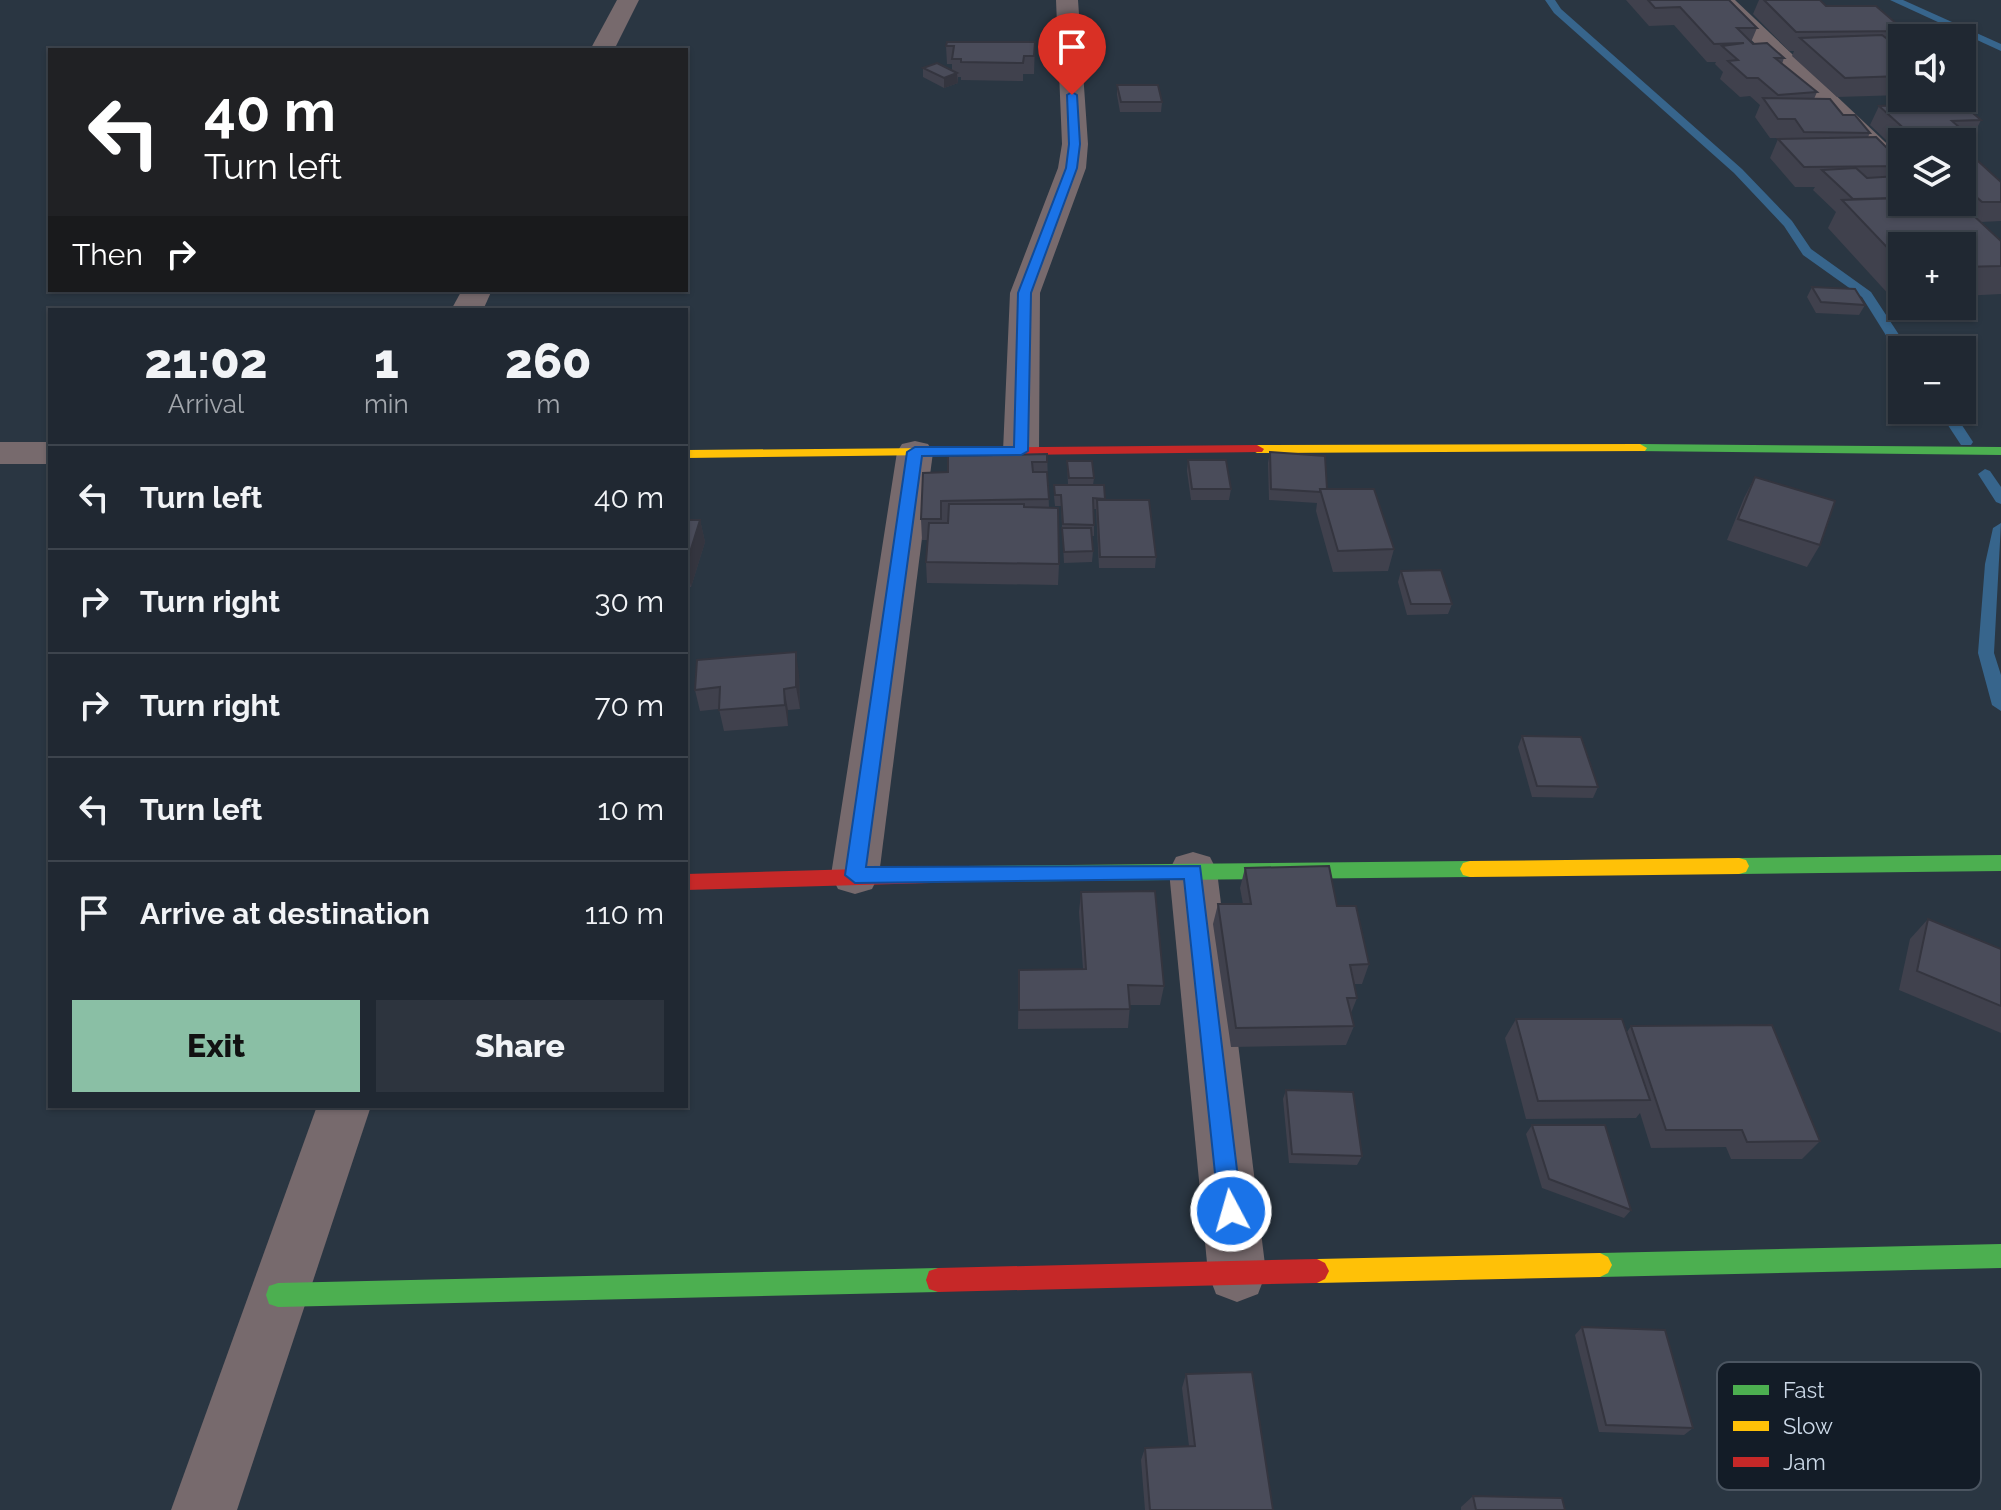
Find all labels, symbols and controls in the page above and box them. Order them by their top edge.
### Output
pin [1038,13,1106,95]
map controls [1888,24,1976,424]
button: sound [1888,24,1976,112]
icon: arrive [1050,25,1094,69]
text: 40 m [204,78,336,144]
icon: left [72,80,176,184]
button: layers [1888,128,1976,216]
text: Turn left [204,145,342,187]
icon: right [159,232,203,276]
button: + [1888,232,1976,320]
text: Then [72,237,143,272]
text: 21:02 [144,333,268,389]
text: 1 [374,333,399,389]
text: 260 [505,333,592,389]
button: − [1888,336,1976,424]
text: Arrival [168,389,244,419]
text: min [364,389,409,419]
text: m [536,389,560,419]
icon: left [72,475,116,519]
text: Turn left [140,480,262,515]
text: 40 m [594,480,664,515]
icon: right [72,579,116,623]
text: Turn right [140,584,280,619]
text: 30 m [594,584,664,619]
icon: right [72,683,116,727]
text: Turn right [140,688,280,723]
text: 70 m [594,688,664,723]
icon: left [72,787,116,831]
text: Turn left [140,792,262,827]
text: 10 m [598,792,664,827]
icon: arrive [72,891,116,935]
text: Arrive at destination [140,896,430,931]
text: 110 m [585,896,664,931]
button: Exit [72,1000,360,1092]
button: Share [376,1000,664,1092]
position arrow [1189,1169,1273,1253]
legend [1717,1362,1981,1490]
text: Fast [1783,1377,1825,1403]
text: Slow [1783,1413,1833,1439]
text: Jam [1783,1449,1826,1475]

